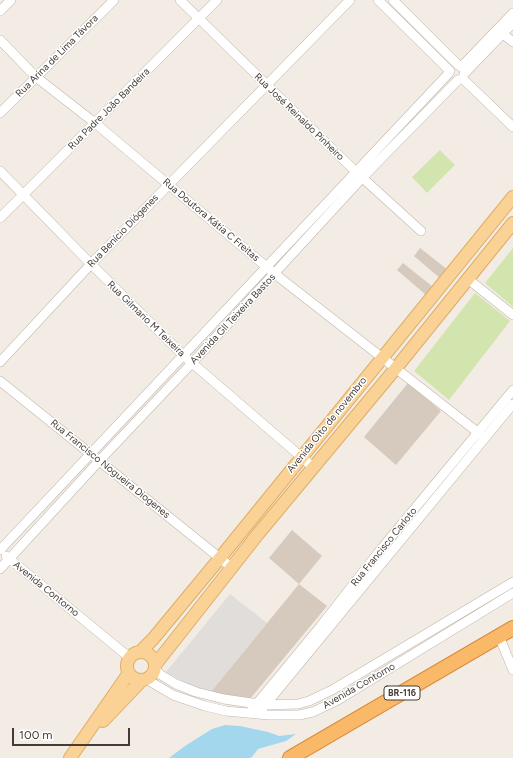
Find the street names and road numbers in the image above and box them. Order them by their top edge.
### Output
street label: Rua Arina de Lima Távora [13,12,101,100]
street label: Rua Padre João Bandeira [66,66,152,152]
street label: Rua José Reinaldo Pinheiro [252,71,346,163]
street label: Rua Doutora Kátia C Freitas [160,176,262,264]
street label: Rua Benício Diógenes [85,192,161,270]
street label: Avenida GIl Teixeira Bastos [188,271,278,367]
street label: Rua Gilmario M Teixeira [105,279,187,359]
street label: Avenida Oito de novembro [285,375,369,475]
street label: Rua Francisco Nogueira Diogenes [48,417,172,521]
street label: Rua Francisco Carloto [348,505,420,589]
street label: Avenida Contorno [11,559,81,619]
street label: Avenida Contorno [321,660,397,712]
road number: BR-116 [384,686,420,700]

